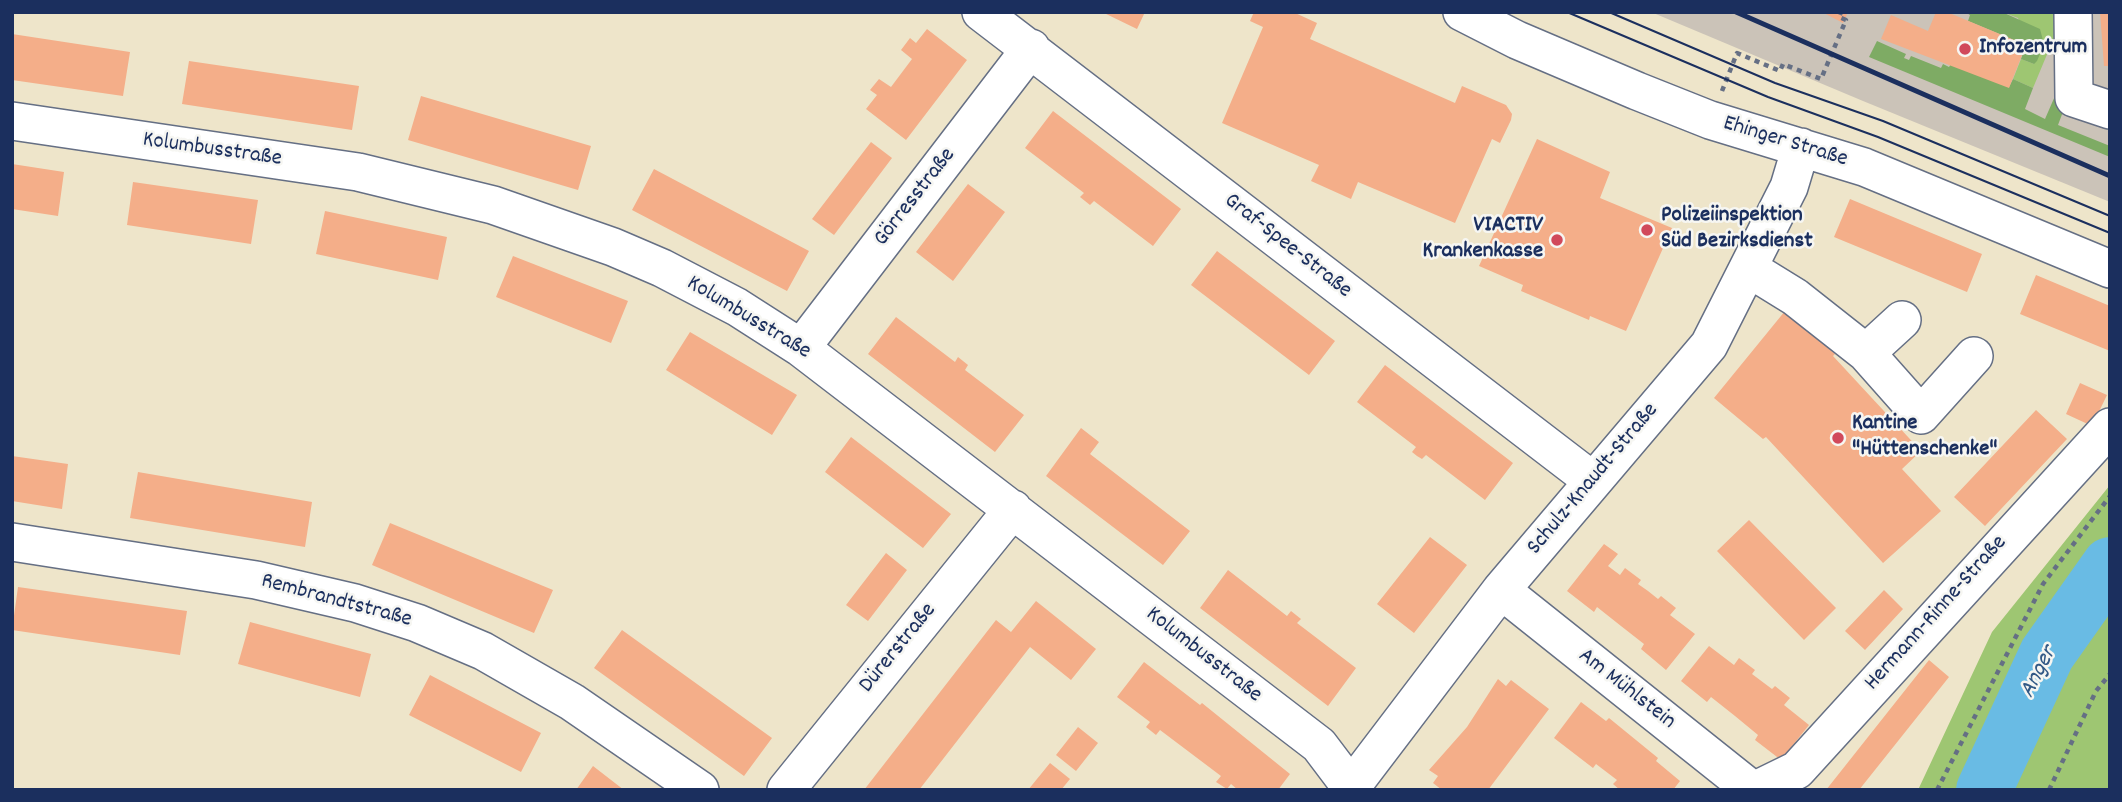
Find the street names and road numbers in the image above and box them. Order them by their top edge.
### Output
street label: Ehinger Straße [1719,111,1851,175]
street label: Kolumbusstraße [141,128,283,174]
street label: Görresstraße [869,143,963,253]
street label: Graf-Spee-Straße [1218,188,1356,306]
street label: Kolumbusstraße [681,271,815,367]
street label: Schulz-Knaudt-Straße [1522,398,1666,562]
street label: Hermann-Rinne-Straße [1860,531,2014,697]
street label: Rembrandtstraße [258,569,414,635]
street label: Dürerstraße [854,599,944,699]
street label: Kolumbusstraße [1139,602,1267,710]
street label: Am Mühlstein [1572,643,1680,737]

